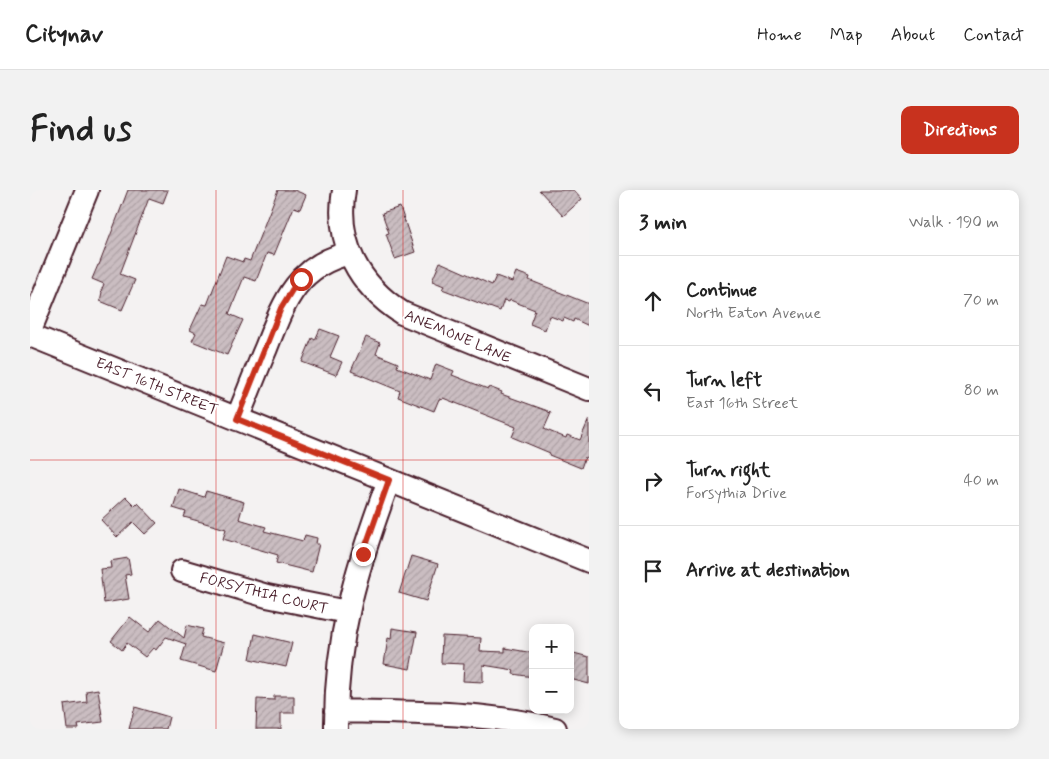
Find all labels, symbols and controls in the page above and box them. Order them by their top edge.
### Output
text: Citynav [25,19,103,50]
text: Home [757,23,802,47]
text: Map [830,23,863,47]
text: About [891,23,935,47]
text: Contact [963,23,1024,47]
button: Directions [901,106,1019,154]
text: Find us [30,107,132,153]
text: 3 min [639,209,687,237]
text: Walk · 190 m [909,212,999,233]
route start [290,268,313,291]
text: Continue [686,278,757,303]
icon: ahead [639,287,667,315]
text: 70 m [963,290,999,311]
text: North Eaton Avenue [686,303,821,324]
street label: ANEMONE LANE [401,305,514,368]
street label: EAST 16TH STREET [92,353,221,421]
text: Turn left [686,368,762,393]
icon: left [639,377,667,405]
text: 80 m [964,380,999,401]
text: East 16th Street [686,393,798,414]
text: Turn right [686,458,770,483]
icon: right [639,467,667,495]
text: 40 m [963,470,999,491]
text: Forsythia Drive [686,483,787,504]
route end [352,543,375,566]
icon: arrive [639,557,667,585]
text: Arrive at destination [686,558,850,583]
street label: FORSYTHIA COURT [197,568,330,620]
map controls [529,624,574,714]
button: + [529,624,574,669]
button: − [529,669,574,714]

